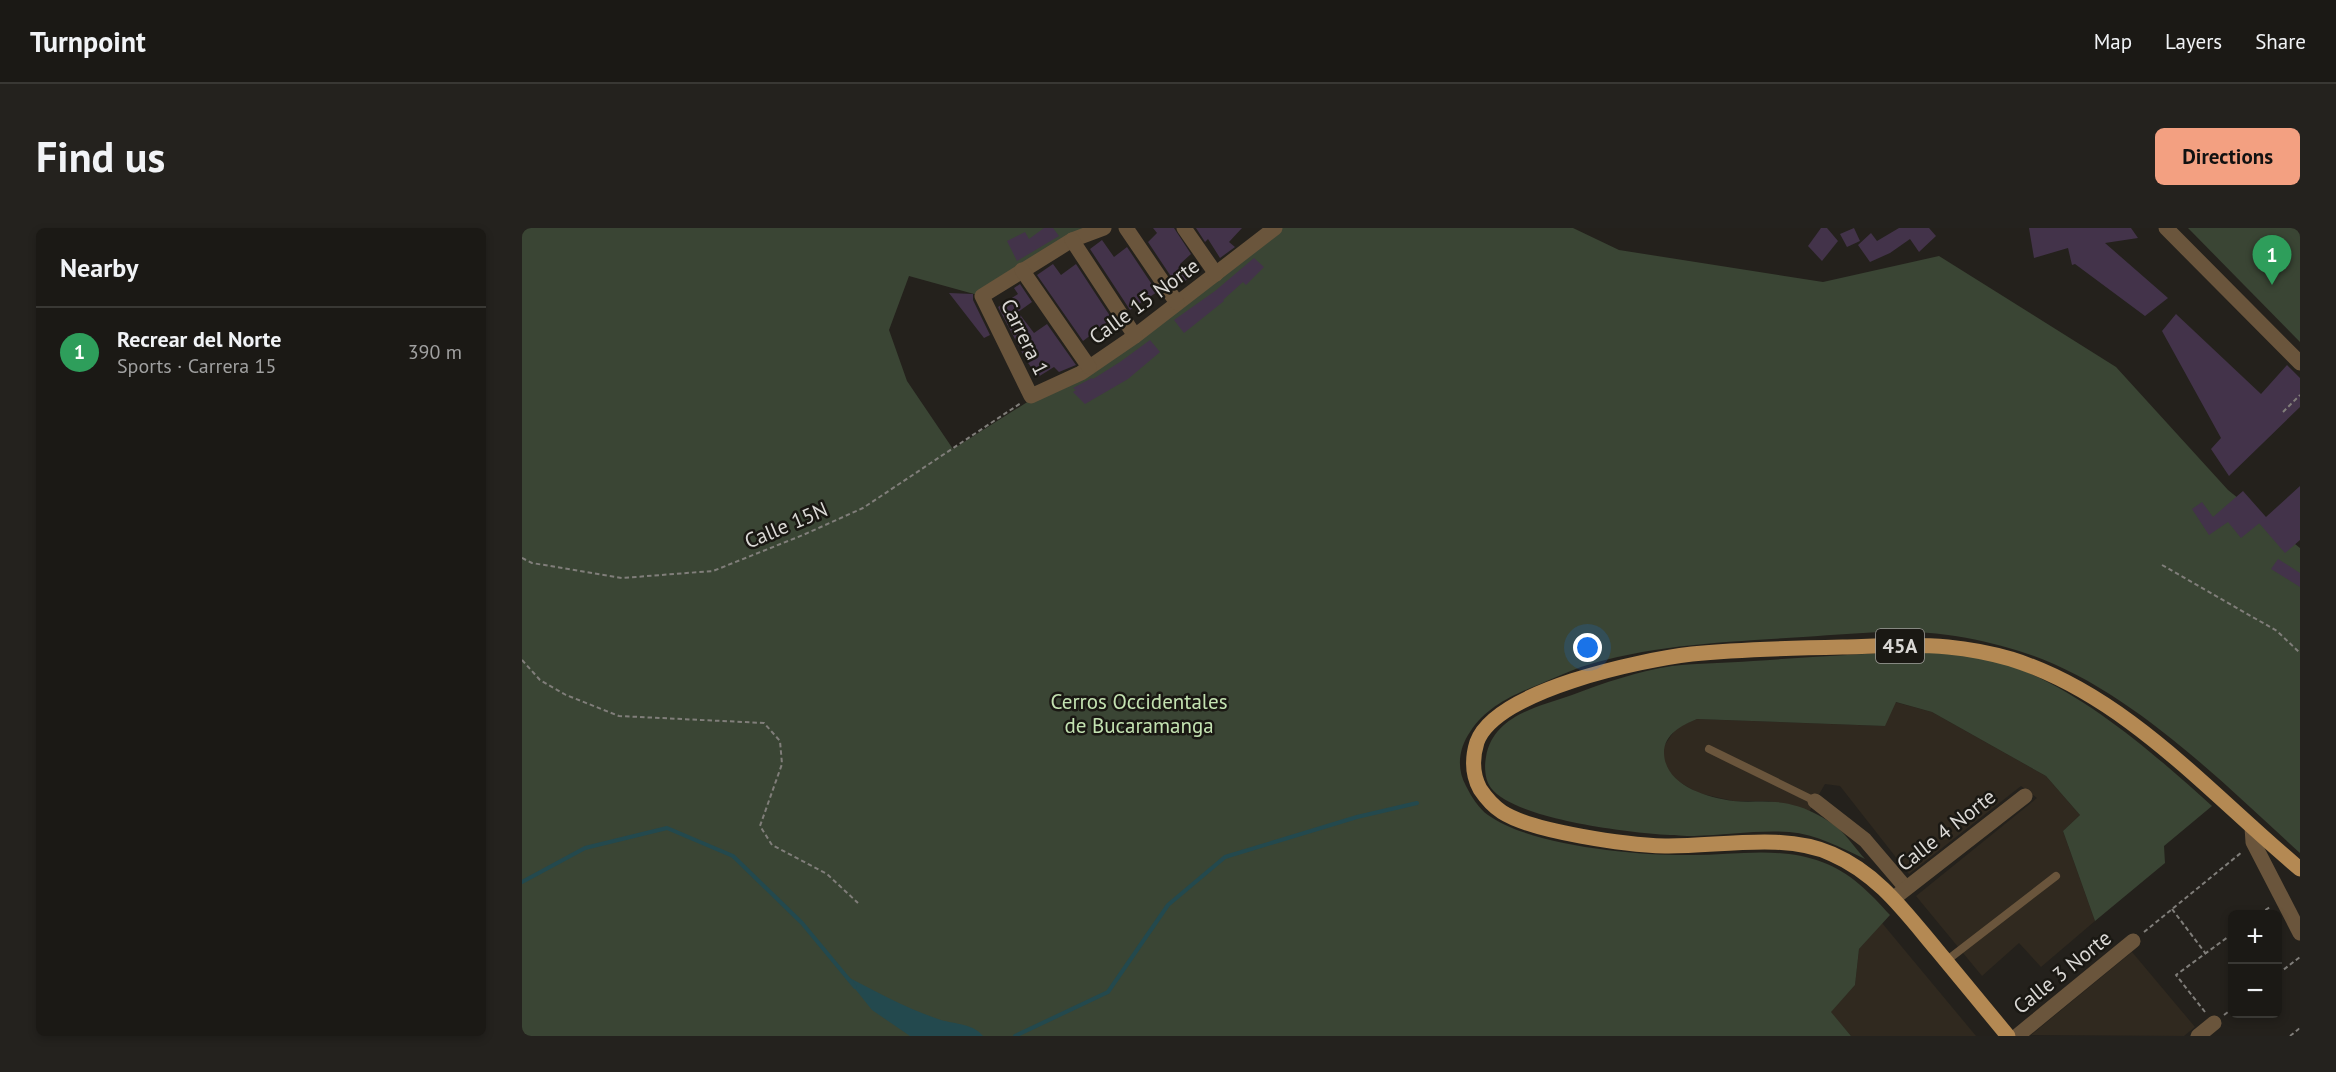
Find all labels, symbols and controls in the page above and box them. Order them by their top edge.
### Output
text: Turnpoint [30,23,146,60]
text: Map [2094,28,2132,55]
text: Layers [2165,28,2222,55]
text: Share [2255,28,2306,55]
button: Directions [2155,128,2300,185]
text: Find us [36,129,165,184]
pin: 1 [2252,236,2292,285]
text: Nearby [60,251,138,284]
street label: Calle 15 Norte [1084,252,1204,350]
street label: Carrera 1 [995,294,1055,380]
text: Recrear del Norte [117,325,281,353]
text: 1 [74,339,85,365]
text: 390 m [408,339,462,365]
text: Sports · Carrera 15 [117,353,276,379]
street label: Calle 15N [740,495,832,555]
road number: 45A [1876,629,1924,663]
your location [1573,633,1602,662]
park label: Cerros Occidentales de Bucaramanga [1051,688,1228,739]
street label: Calle 4 Norte [1891,783,2001,877]
map controls [2228,910,2282,1018]
button: + [2228,910,2282,964]
street label: Calle 3 Norte [2008,924,2116,1020]
button: − [2228,964,2282,1018]

